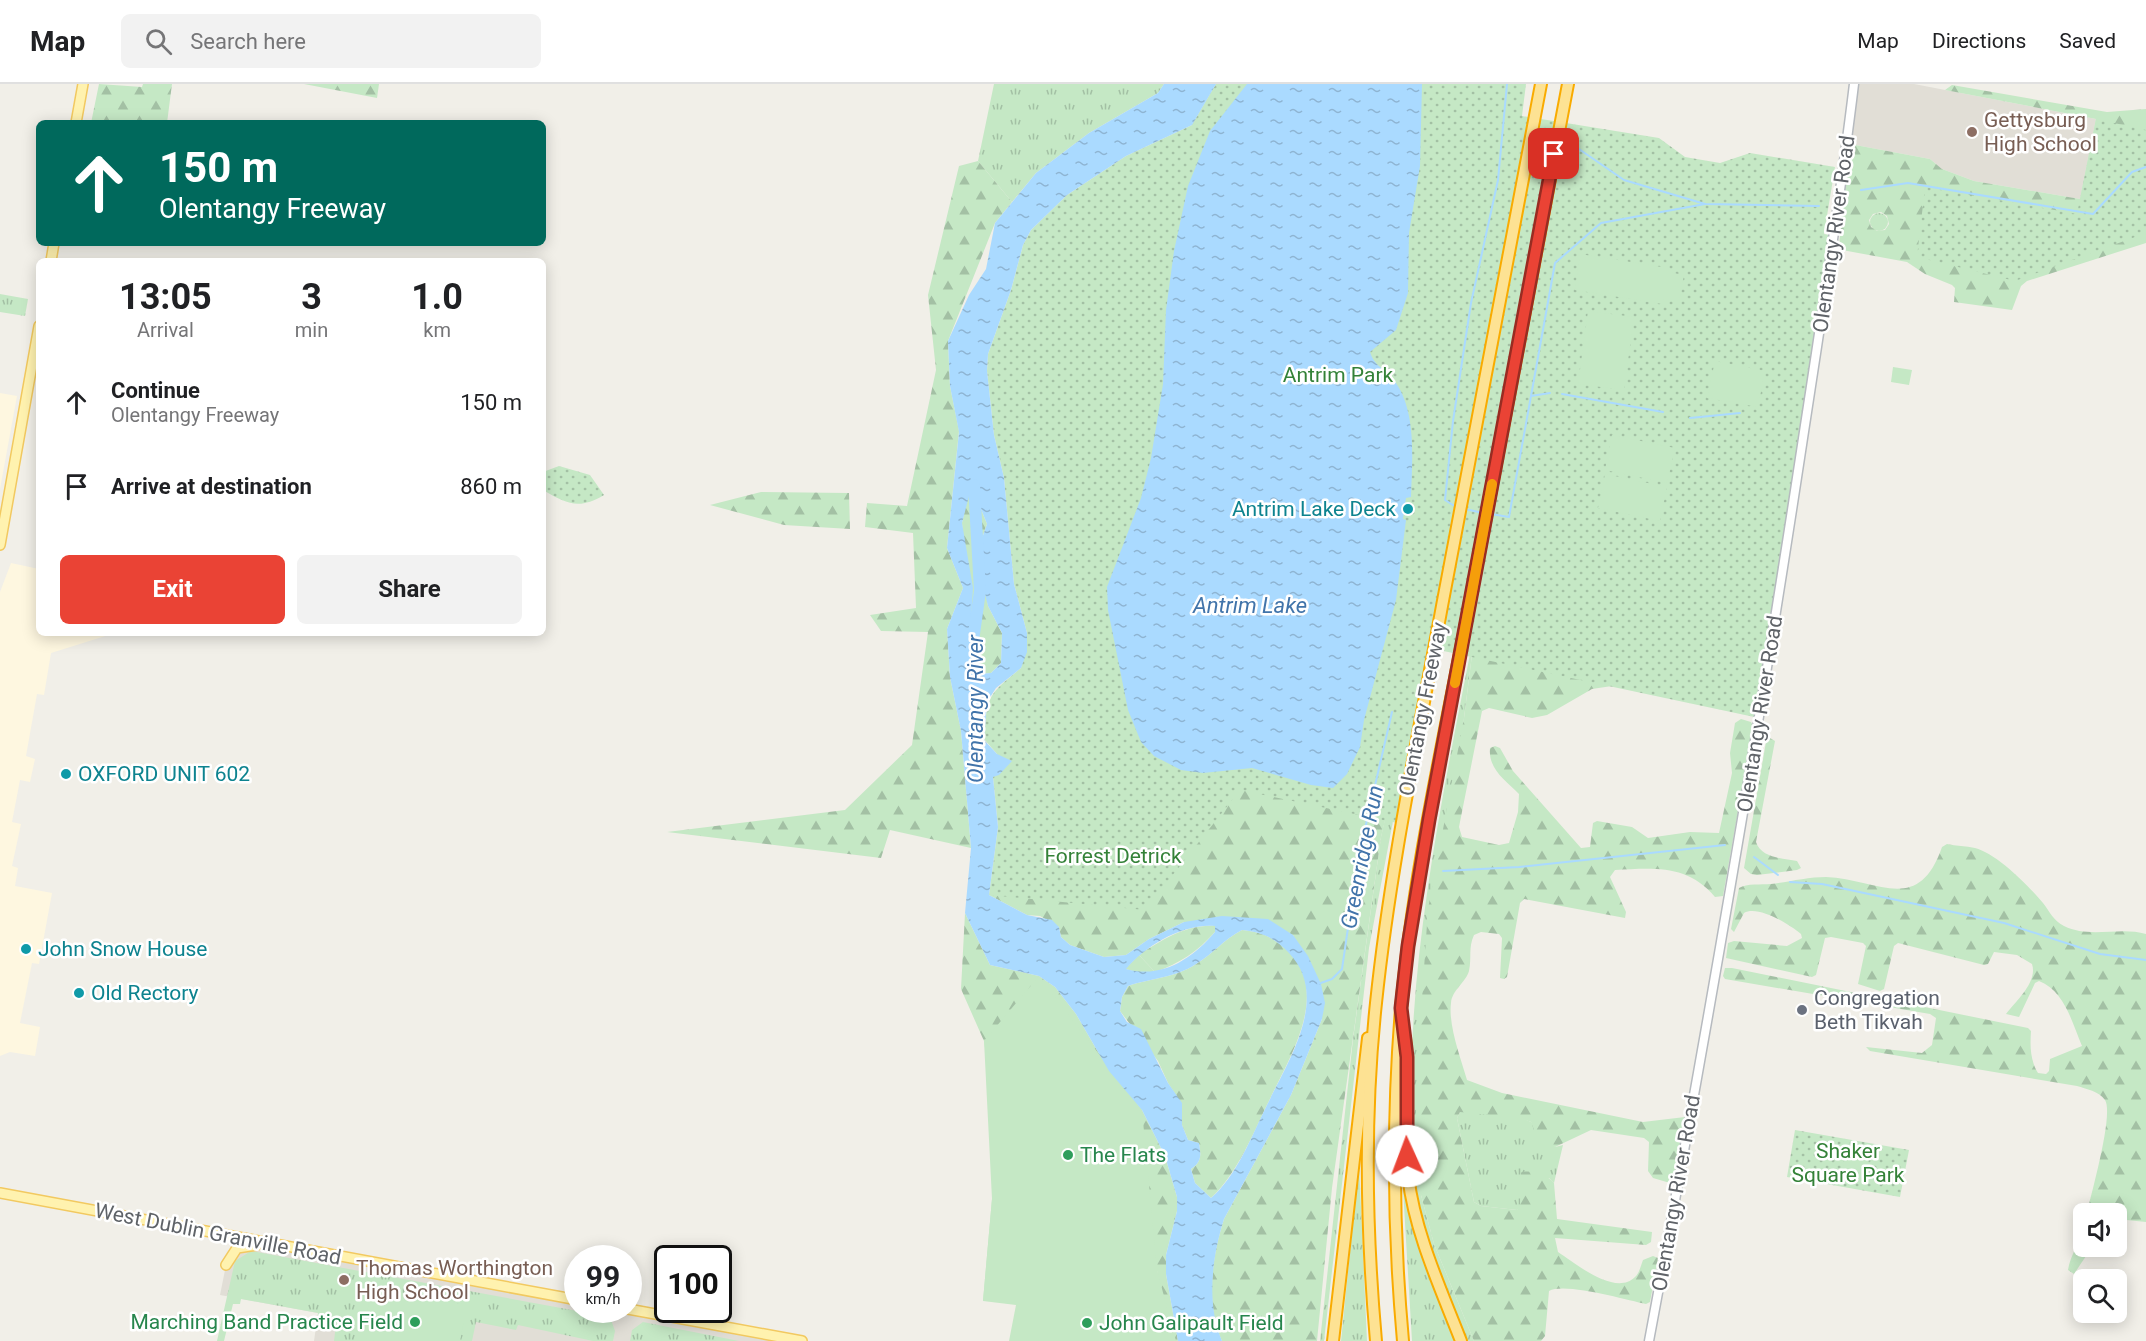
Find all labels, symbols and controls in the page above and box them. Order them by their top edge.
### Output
search box [121,14,541,68]
text: Map [30,25,85,58]
icon: search [142,25,175,58]
text: Search here [190,29,306,54]
text: Map [1857,29,1899,53]
text: Directions [1932,29,2026,53]
text: Saved [2059,29,2116,53]
place label: Gettysburg High School [1984,108,2097,156]
marker: Gettysburg High School [1965,125,1979,139]
pin [1528,128,1579,179]
street label: Olentangy River Road [1808,134,1860,334]
icon: arrive [1537,137,1570,170]
text: 150 m [159,143,278,192]
icon: ahead [60,144,138,222]
text: Olentangy Freeway [159,193,386,225]
text: 13:05 [119,276,212,318]
text: 3 [301,276,322,318]
text: 1.0 [411,276,463,318]
text: Arrival [137,318,194,342]
text: min [295,318,328,342]
text: km [423,318,451,342]
park label: Antrim Park [1283,363,1394,387]
text: Continue [111,378,200,403]
icon: ahead [60,386,93,419]
text: 150 m [460,390,522,415]
text: Olentangy Freeway [111,403,279,427]
icon: arrive [60,470,93,503]
text: Arrive at destination [111,474,312,499]
text: 860 m [460,474,522,499]
place label: Antrim Lake Deck [1232,497,1396,521]
marker: Antrim Lake Deck [1401,502,1415,516]
button: Exit [60,555,285,624]
button: Share [297,555,522,624]
water label: Antrim Lake [1192,593,1307,618]
street label: Olentangy River Road [1733,614,1787,814]
street label: Olentangy Freeway [1394,620,1452,798]
water label: Olentangy River [963,634,988,783]
place label: OXFORD UNIT 602 [78,762,250,786]
marker: OXFORD UNIT 602 [59,767,73,781]
water label: Greenridge Run [1336,783,1388,931]
park label: Forrest Detrick [1044,844,1182,868]
place label: John Snow House [38,937,207,961]
marker: John Snow House [19,942,33,956]
place label: Old Rectory [91,981,199,1005]
marker: Old Rectory [72,986,86,1000]
place label: Congregation Beth Tikvah [1814,986,1940,1034]
marker: Congregation Beth Tikvah [1795,1003,1809,1017]
street label: Olentangy River Road [1647,1093,1705,1293]
position arrow [1375,1124,1439,1188]
park label: Shaker Square Park [1792,1139,1905,1187]
place label: The Flats [1080,1143,1166,1167]
marker: The Flats [1061,1148,1075,1162]
street label: West Dublin Granville Road [93,1198,343,1270]
map controls [2073,1203,2127,1323]
button: sound [2073,1203,2127,1257]
speed limit sign: 100 [654,1245,732,1323]
place label: Thomas Worthington High School [356,1256,553,1304]
text: 99 [586,1259,620,1294]
button: search [2073,1269,2127,1323]
marker: Thomas Worthington High School [337,1273,351,1287]
text: km/h [585,1290,621,1308]
place label: Marching Band Practice Field [130,1310,403,1334]
place label: John Galipault Field [1099,1311,1284,1335]
marker: Marching Band Practice Field [408,1315,422,1329]
marker: John Galipault Field [1080,1316,1094,1330]

